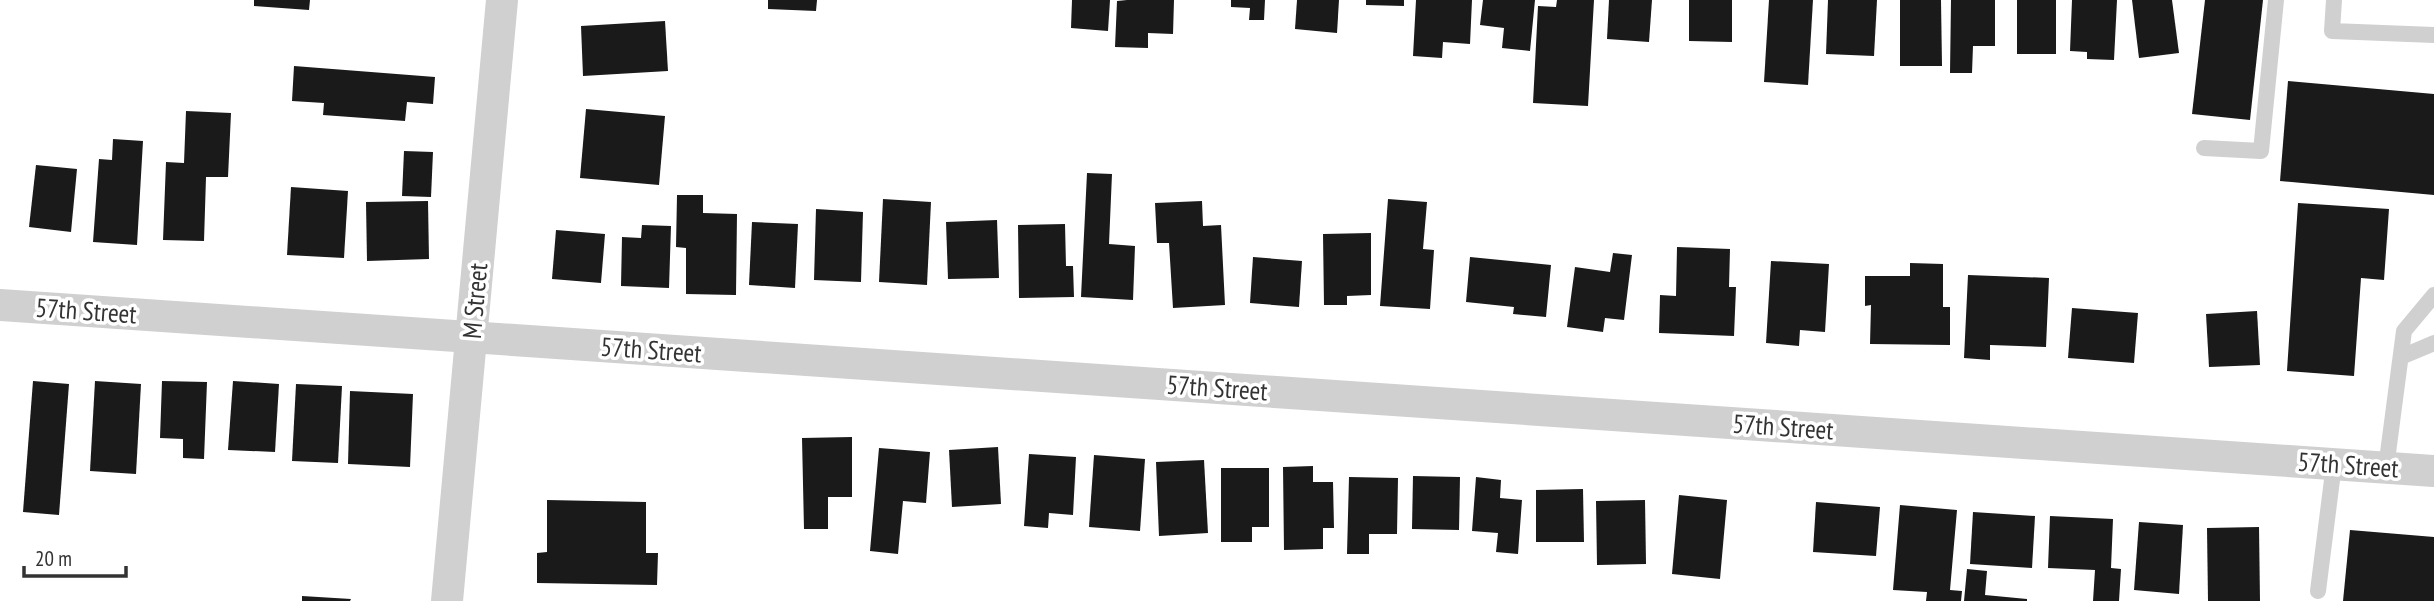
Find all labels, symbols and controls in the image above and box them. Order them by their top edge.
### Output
street label: M Street [455,262,494,340]
street label: 57th Street [34,291,138,330]
street label: 57th Street [599,330,703,369]
street label: 57th Street [1165,368,1269,407]
street label: 57th Street [1731,407,1835,446]
street label: 57th Street [2296,445,2400,484]
scale bar [24,534,126,578]
text: 20 m [35,545,72,572]

